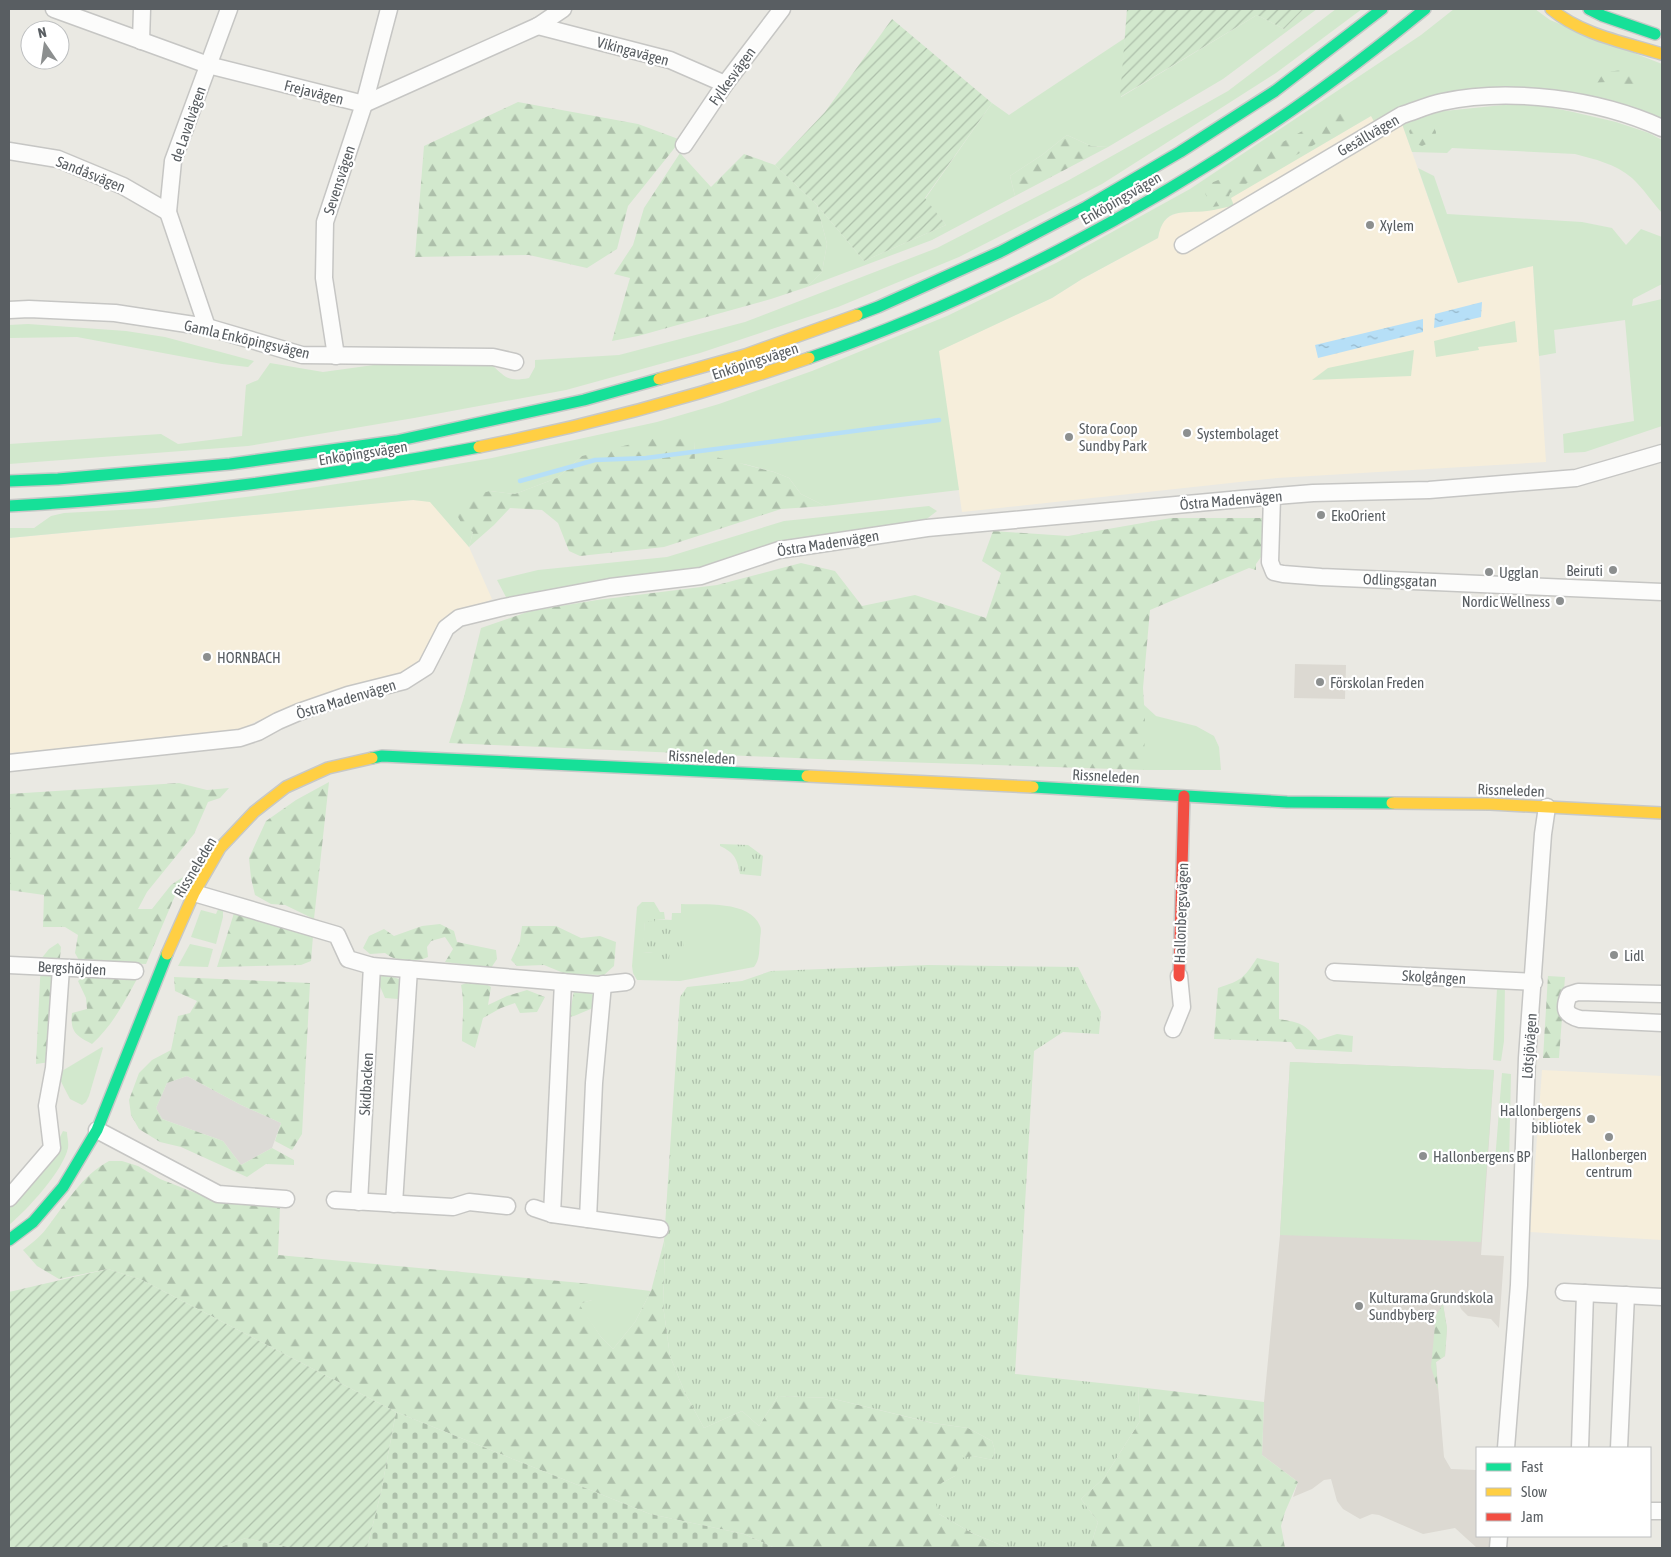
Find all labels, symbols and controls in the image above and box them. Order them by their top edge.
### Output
north arrow [20,20,70,70]
text: N [36,24,48,41]
street label: Vikingavägen [595,33,671,69]
street label: Fylkesvägen [705,44,759,108]
street label: Frejavägen [283,76,345,108]
street label: de Lavalvägen [167,84,209,164]
street label: Gesällvägen [1334,111,1402,159]
street label: Sevensvägen [320,143,358,217]
street label: Sandåsvägen [54,152,128,196]
street label: Enköpingsvägen [1078,168,1164,228]
place label: Xylem [1380,217,1414,234]
marker: Xylem [1364,219,1376,231]
street label: Gamla Enköpingsvägen [182,316,312,362]
street label: Enköpingsvägen [710,339,800,383]
place label: Stora Coop Sundby Park [1079,420,1148,454]
place label: Systembolaget [1197,425,1279,442]
marker: Systembolaget [1181,427,1193,439]
marker: Stora Coop Sundby Park [1063,431,1075,443]
street label: Enköpingsvägen [317,438,409,468]
street label: Östra Madenvägen [1179,487,1283,513]
place label: EkoOrient [1331,507,1386,524]
marker: EkoOrient [1315,509,1327,521]
street label: Östra Madenvägen [776,527,880,559]
place label: Beiruti [1566,562,1603,579]
place label: Ugglan [1499,564,1539,581]
marker: Beiruti [1607,564,1619,576]
marker: Ugglan [1483,566,1495,578]
street label: Odlingsgatan [1363,570,1437,590]
place label: Nordic Wellness [1462,593,1550,610]
marker: Nordic Wellness [1554,595,1566,607]
place label: HORNBACH [217,649,281,666]
marker: HORNBACH [201,651,213,663]
place label: Förskolan Freden [1330,674,1424,691]
street label: Östra Madenvägen [294,676,398,722]
marker: Förskolan Freden [1314,676,1326,688]
street label: Rissneleden [668,747,736,767]
street label: Rissneleden [1072,766,1140,786]
street label: Rissneleden [1477,780,1545,800]
street label: Rissneleden [170,834,220,900]
street label: Hallonbergsvägen [1171,862,1191,964]
place label: Lidl [1624,947,1644,964]
marker: Lidl [1608,949,1620,961]
street label: Bergshöjden [37,958,107,978]
street label: Skolgången [1402,967,1466,987]
street label: Lötsjövägen [1518,1012,1540,1080]
street label: Skidbacken [356,1052,376,1116]
place label: Hallonbergens bibliotek [1500,1102,1581,1136]
marker: Hallonbergens bibliotek [1585,1113,1597,1125]
marker: Hallonbergen centrum [1603,1131,1615,1143]
place label: Hallonbergen centrum [1571,1146,1647,1180]
place label: Hallonbergens BP [1433,1148,1531,1165]
marker: Hallonbergens BP [1417,1150,1429,1162]
place label: Kulturama Grundskola Sundbyberg [1369,1289,1494,1323]
marker: Kulturama Grundskola Sundbyberg [1353,1300,1365,1312]
legend [1476,1447,1651,1537]
text: Fast [1521,1458,1543,1475]
text: Slow [1521,1483,1547,1500]
text: Jam [1521,1508,1544,1525]

